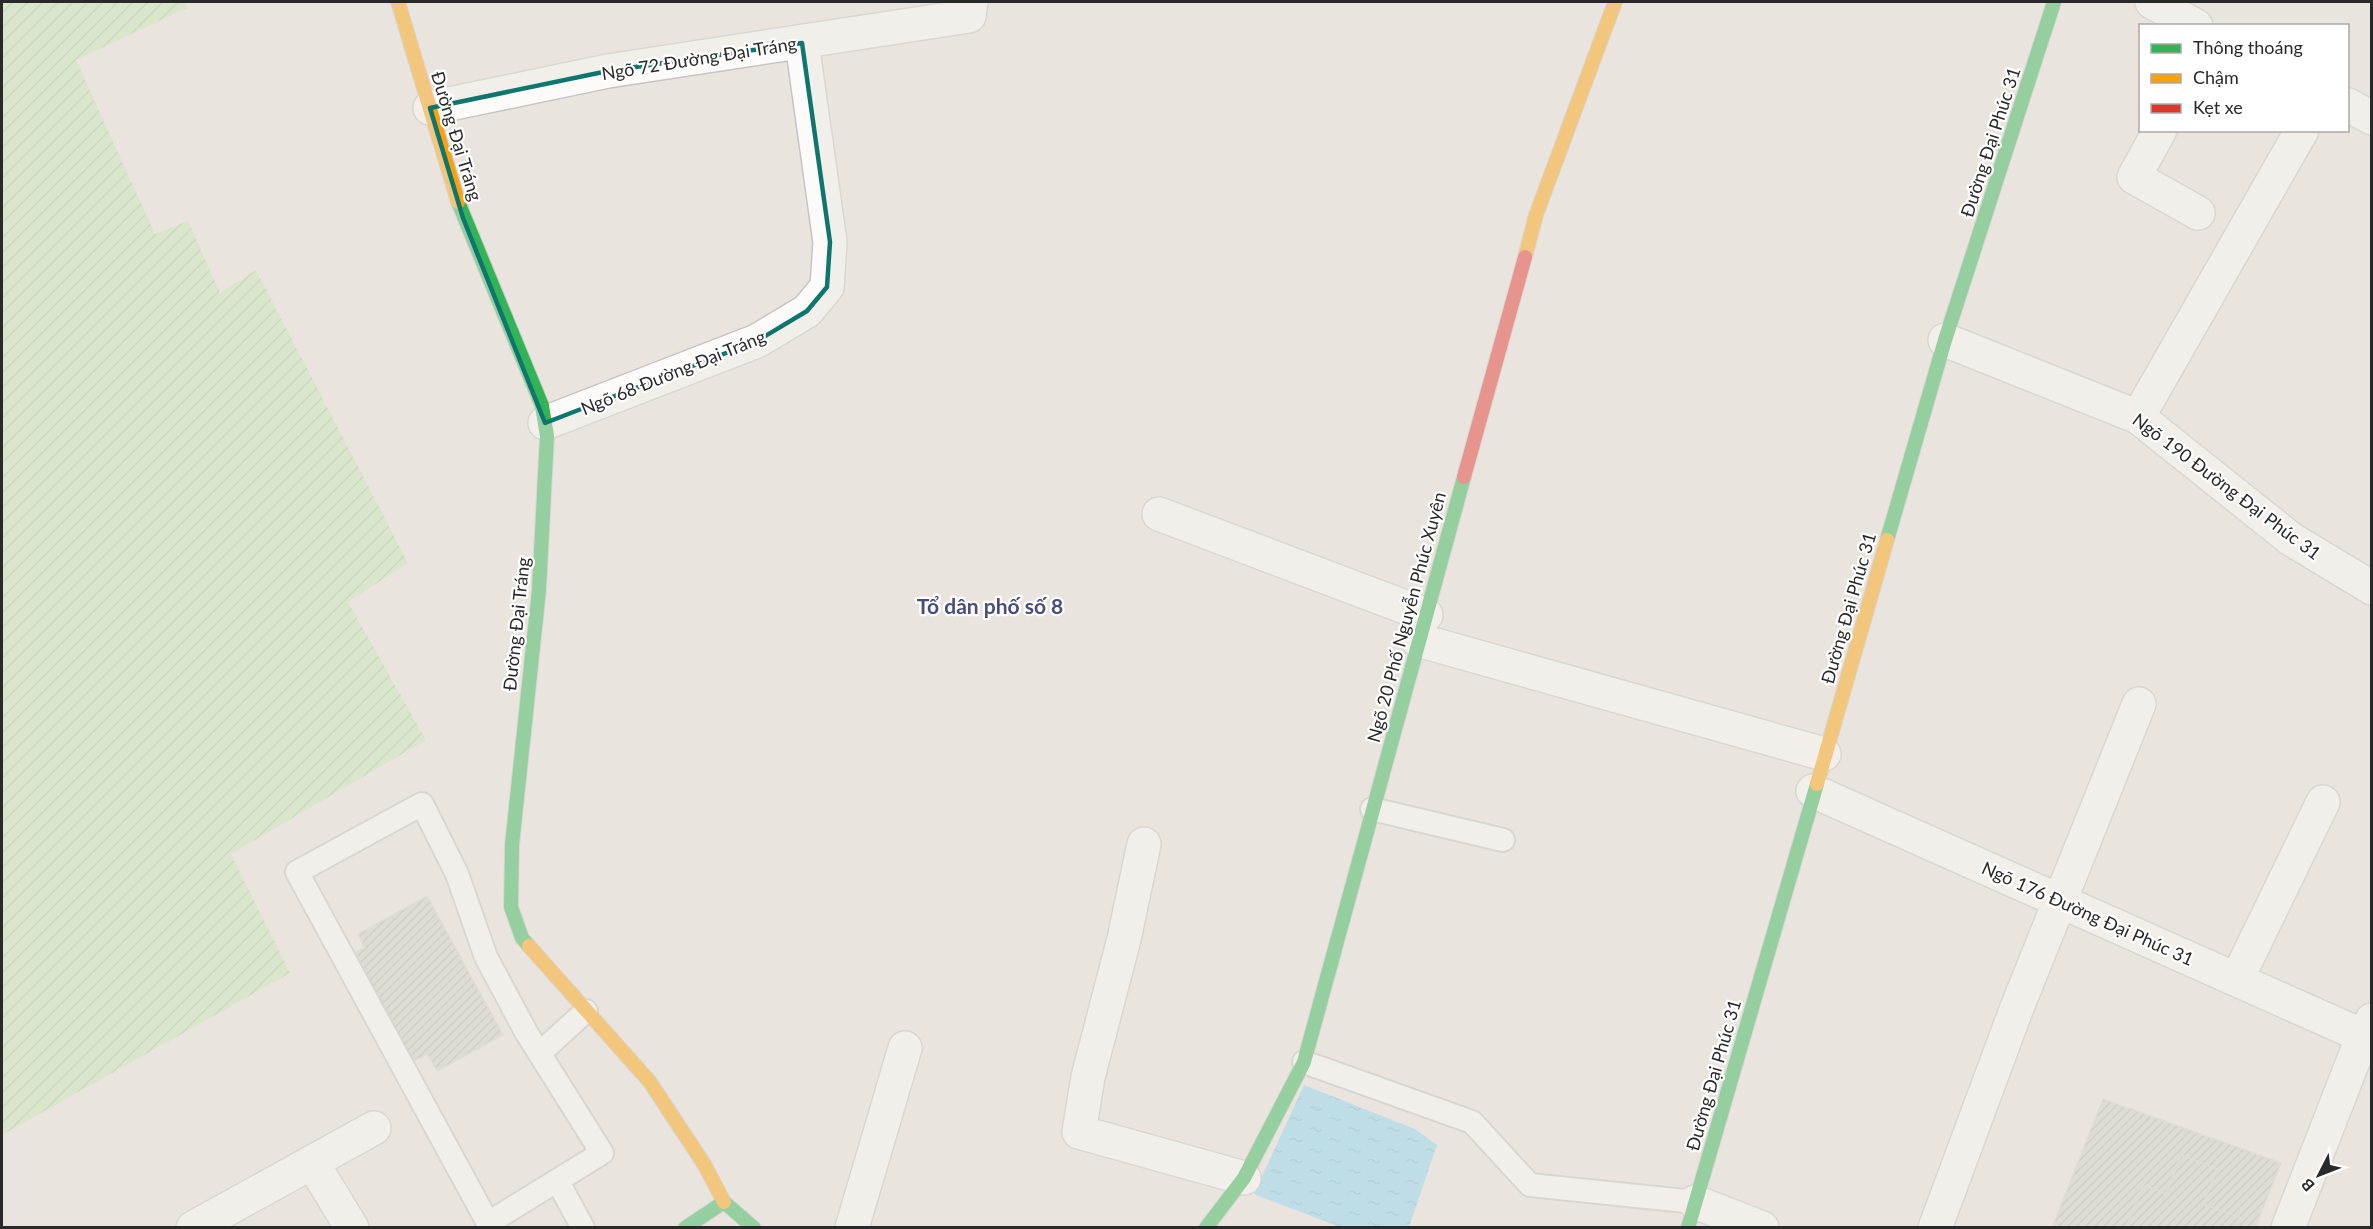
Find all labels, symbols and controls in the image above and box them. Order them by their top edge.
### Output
legend [2139,24,2349,132]
street label: Ngõ 72 Đường Đại Tráng [600,32,798,84]
text: Thông thoáng [2193,36,2303,58]
street label: Đường Đại Phúc 31 [1955,64,2025,220]
text: Chậm [2193,66,2239,88]
street label: Đường Đại Tráng [427,69,487,203]
text: Kẹt xe [2193,96,2243,118]
street label: Ngõ 68 Đường Đại Tráng [577,325,769,419]
street label: Ngõ 190 Đường Đại Phúc 31 [2129,408,2325,564]
street label: Ngõ 20 Phố Nguyễn Phúc Xuyên [1362,489,1450,745]
street label: Đường Đại Phúc 31 [1816,530,1880,686]
street label: Đường Đại Tráng [498,556,534,692]
district label: Tổ dân phố số 8 [917,593,1063,618]
street label: Ngõ 176 Đường Đại Phúc 31 [1979,856,2197,970]
street label: Đường Đại Phúc 31 [1681,997,1745,1153]
north arrow [2289,1145,2349,1205]
text: B [2297,1175,2318,1196]

